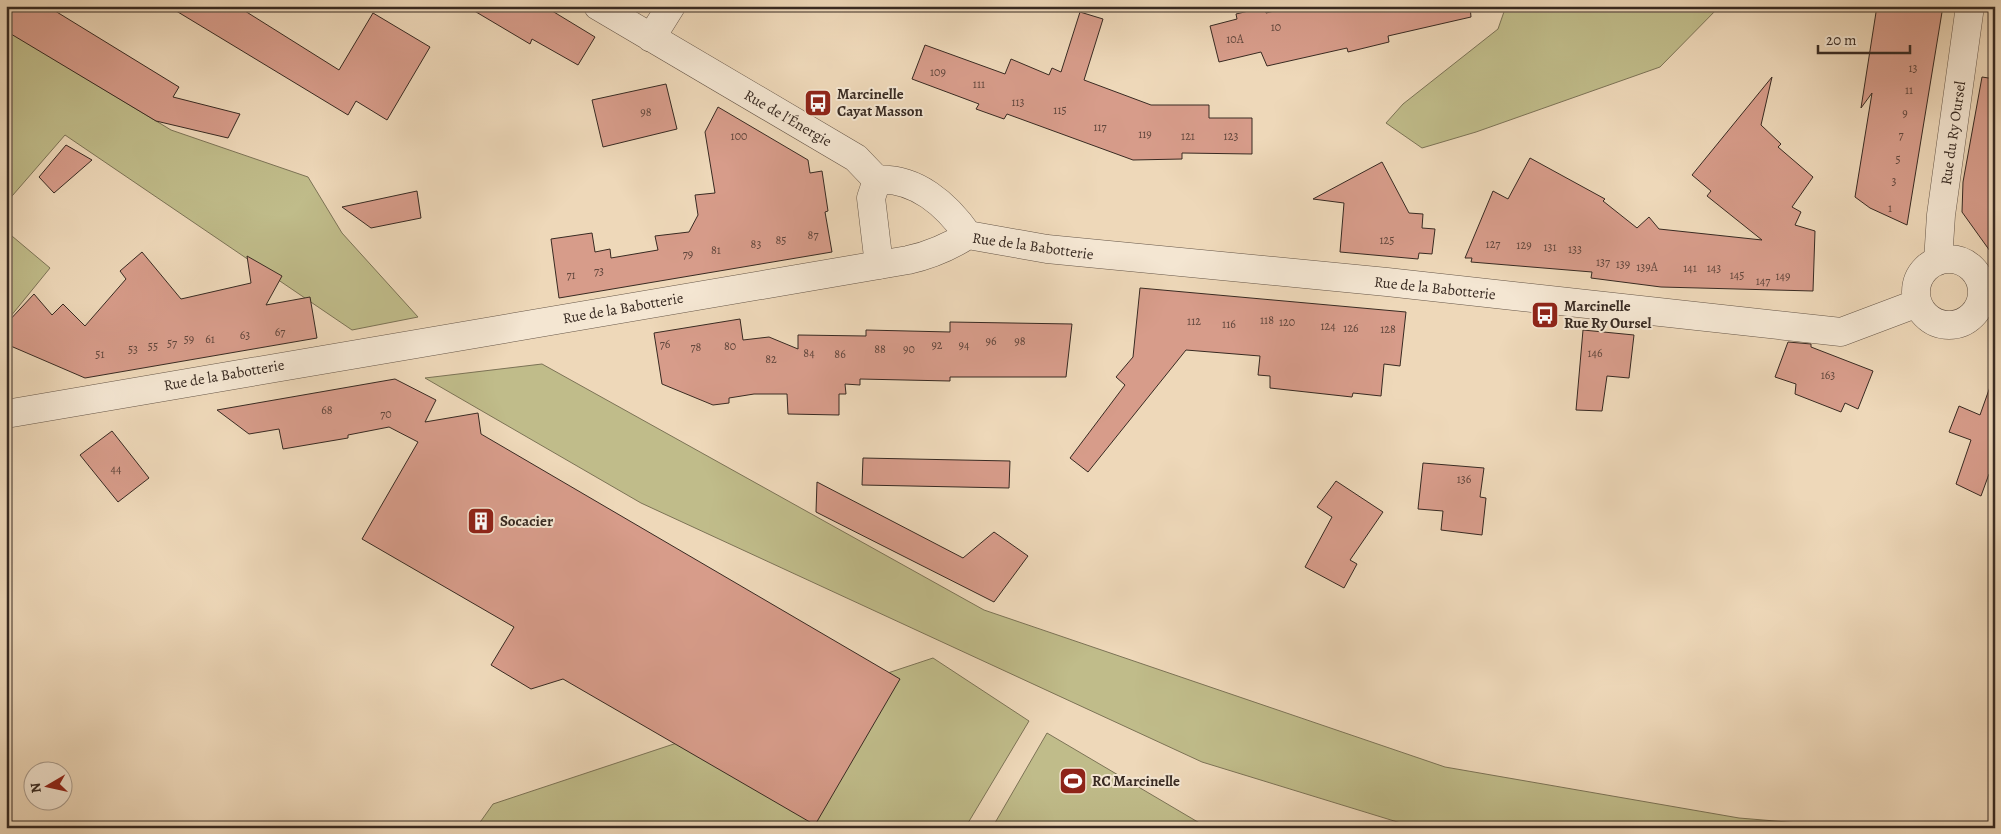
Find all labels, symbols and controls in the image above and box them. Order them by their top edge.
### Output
house number: 10 [1271,19,1281,35]
scale bar [1818,22,1911,54]
text: 20 m [1826,30,1857,50]
house number: 10A [1226,31,1245,47]
house number: 13 [1908,60,1918,76]
house number: 109 [930,64,946,80]
house number: 111 [973,76,985,92]
street label: Rue du Ry Oursel [1936,79,1970,186]
house number: 11 [1905,82,1913,98]
place label: Marcinelle Cayat Masson [837,84,924,121]
street label: Rue de l'Énergie [741,85,836,151]
bus stop icon: Marcinelle Cayat Masson [803,88,833,118]
house number: 113 [1011,94,1025,110]
house number: 115 [1053,102,1067,118]
house number: 98 [640,104,652,120]
house number: 9 [1902,105,1908,121]
house number: 117 [1093,119,1108,135]
house number: 119 [1138,126,1152,142]
house number: 7 [1898,127,1904,143]
house number: 100 [731,128,747,144]
house number: 121 [1181,128,1195,144]
house number: 123 [1224,128,1238,144]
house number: 5 [1895,151,1901,167]
house number: 3 [1892,173,1897,189]
house number: 1 [1888,200,1892,216]
house number: 87 [808,227,819,243]
street label: Rue de la Babotterie [971,228,1095,264]
house number: 85 [776,232,786,248]
house number: 125 [1380,232,1394,248]
house number: 83 [751,236,761,252]
house number: 127 [1486,236,1501,252]
house number: 129 [1516,237,1532,253]
house number: 131 [1543,239,1557,255]
house number: 133 [1568,241,1582,257]
house number: 81 [711,242,721,258]
house number: 79 [683,246,693,262]
house number: 137 [1596,254,1611,270]
house number: 139 [1616,256,1630,272]
house number: 139A [1636,259,1659,275]
house number: 141 [1683,260,1697,276]
house number: 143 [1707,260,1721,276]
house number: 73 [594,263,604,279]
house number: 71 [566,267,576,283]
house number: 145 [1730,267,1744,283]
house number: 149 [1775,268,1791,284]
street label: Rue de la Babotterie [1373,272,1497,304]
house number: 147 [1756,273,1771,289]
street label: Rue de la Babotterie [561,287,685,328]
place label: Marcinelle Rue Ry Oursel [1564,296,1651,333]
bus stop icon: Marcinelle Rue Ry Oursel [1530,300,1560,330]
house number: 118 [1260,312,1274,328]
house number: 112 [1187,313,1201,329]
house number: 120 [1279,314,1295,330]
house number: 116 [1222,316,1236,332]
house number: 124 [1320,318,1336,334]
house number: 126 [1343,320,1359,336]
house number: 128 [1380,321,1396,337]
house number: 67 [275,324,286,340]
house number: 63 [240,327,250,343]
house number: 59 [184,331,194,347]
house number: 61 [205,331,215,347]
house number: 96 [985,333,997,349]
house number: 98 [1014,333,1026,349]
house number: 57 [167,335,178,351]
house number: 76 [660,336,671,352]
house number: 92 [931,337,943,353]
house number: 94 [959,337,970,353]
house number: 55 [148,338,158,354]
house number: 80 [724,338,736,354]
house number: 78 [691,339,702,355]
house number: 53 [128,341,138,357]
house number: 88 [874,341,886,357]
house number: 90 [903,341,915,357]
house number: 84 [803,345,815,361]
house number: 146 [1587,345,1603,361]
house number: 51 [95,346,105,362]
house number: 86 [834,346,846,362]
house number: 82 [765,351,777,367]
street label: Rue de la Babotterie [162,354,286,395]
house number: 163 [1821,367,1835,383]
house number: 68 [321,402,333,418]
house number: 70 [380,406,392,422]
house number: 44 [111,461,122,477]
house number: 136 [1457,471,1472,487]
building icon: Socacier [466,506,496,536]
place label: Socacier [500,511,553,531]
north arrow [22,762,72,812]
sports icon: RC Marcinelle [1058,766,1088,796]
place label: RC Marcinelle [1092,771,1180,791]
text: N [25,781,46,794]

